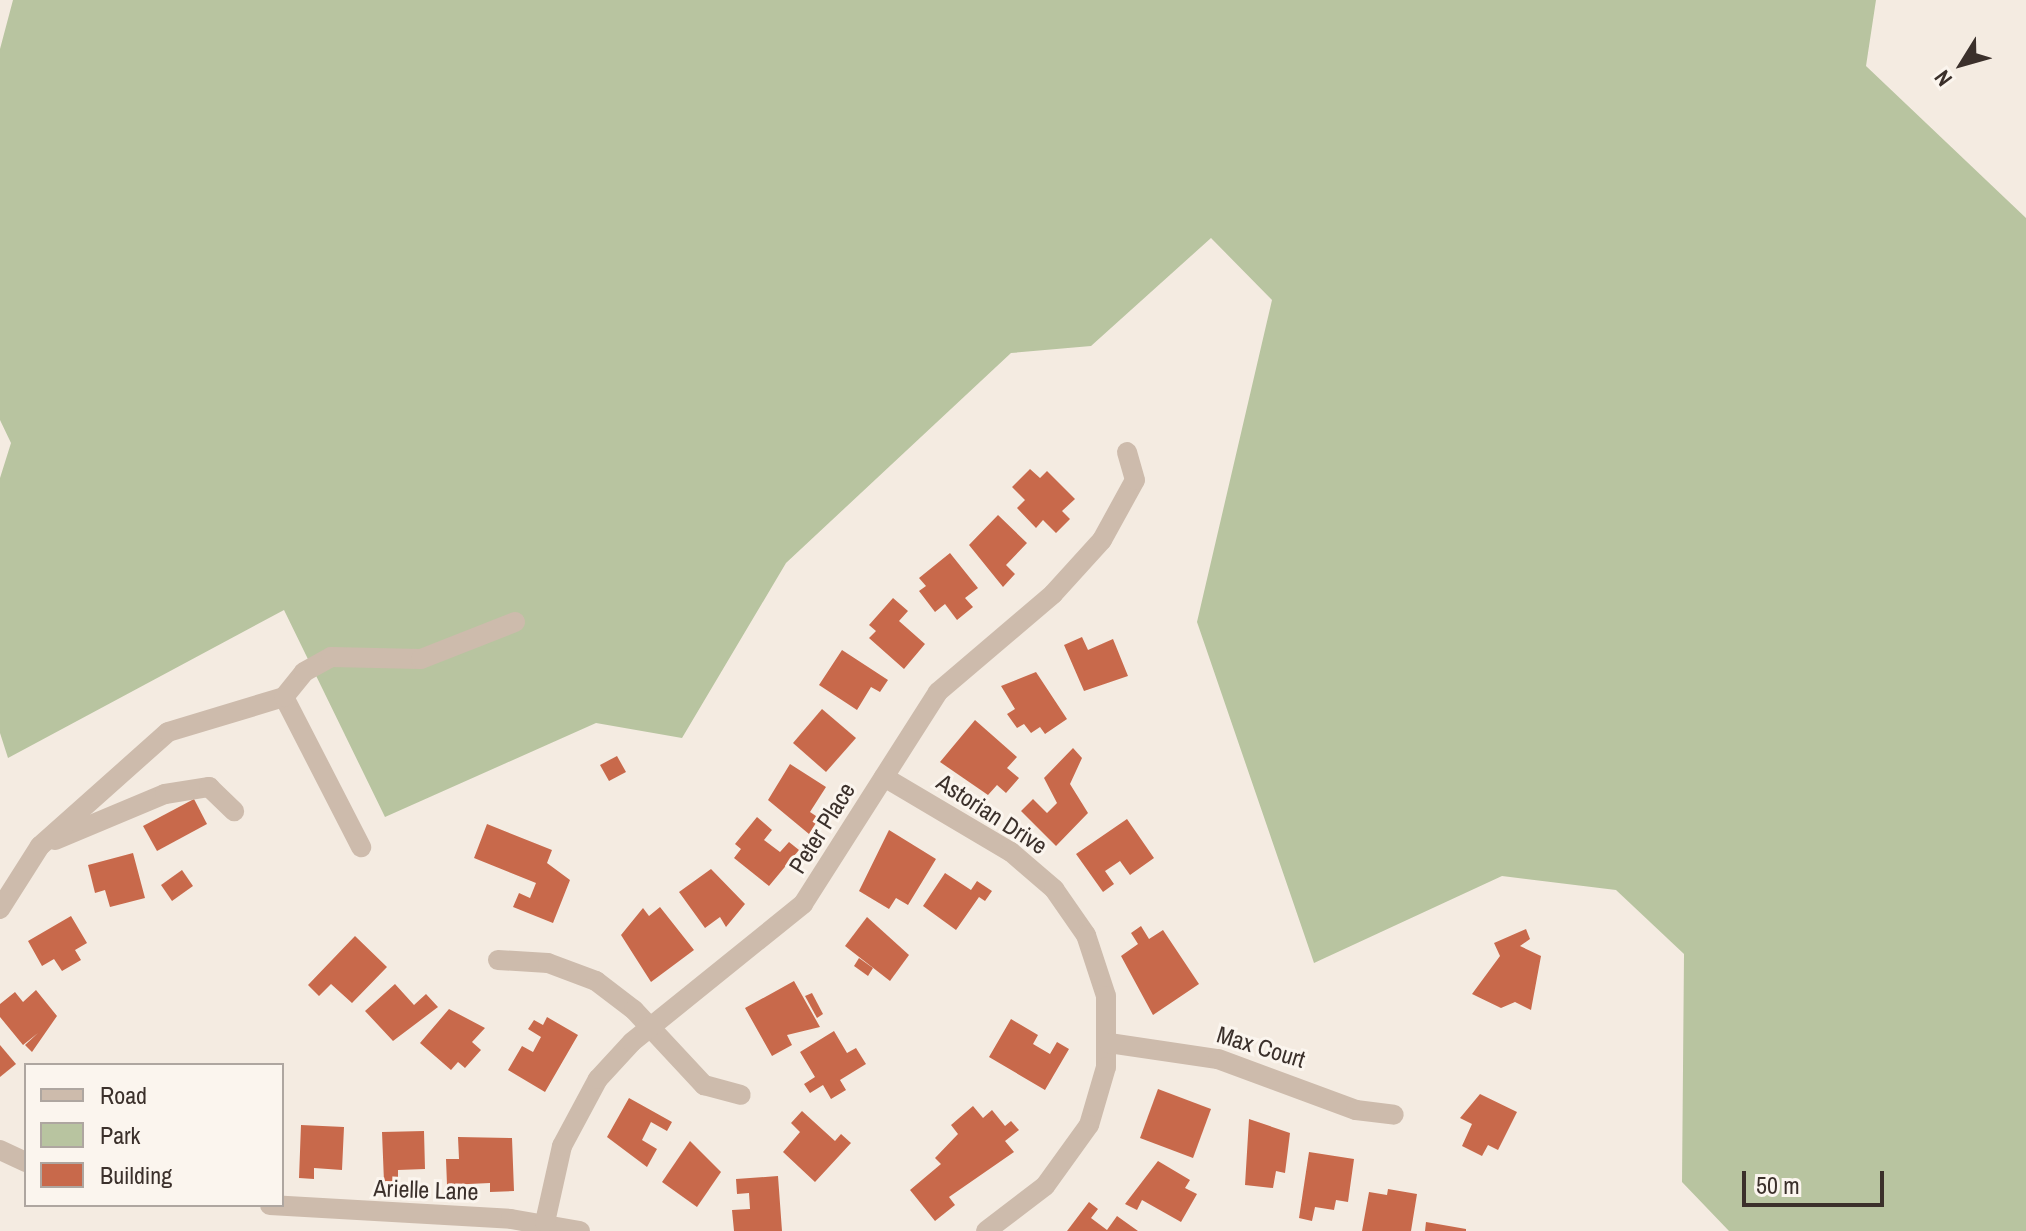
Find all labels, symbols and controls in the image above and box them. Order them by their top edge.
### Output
north arrow [1922,24,2002,104]
text: N [1927,64,1959,93]
street label: Astorian Drive [931,768,1053,860]
street label: Peter Place [783,777,861,879]
street label: Max Court [1213,1020,1309,1074]
legend [24,1063,284,1207]
text: Road [100,1079,147,1111]
text: Park [100,1119,140,1151]
scale bar [1746,1155,1888,1205]
text: Building [100,1159,172,1191]
text: 50 m [1756,1169,1800,1201]
street label: Arielle Lane [373,1174,479,1206]

